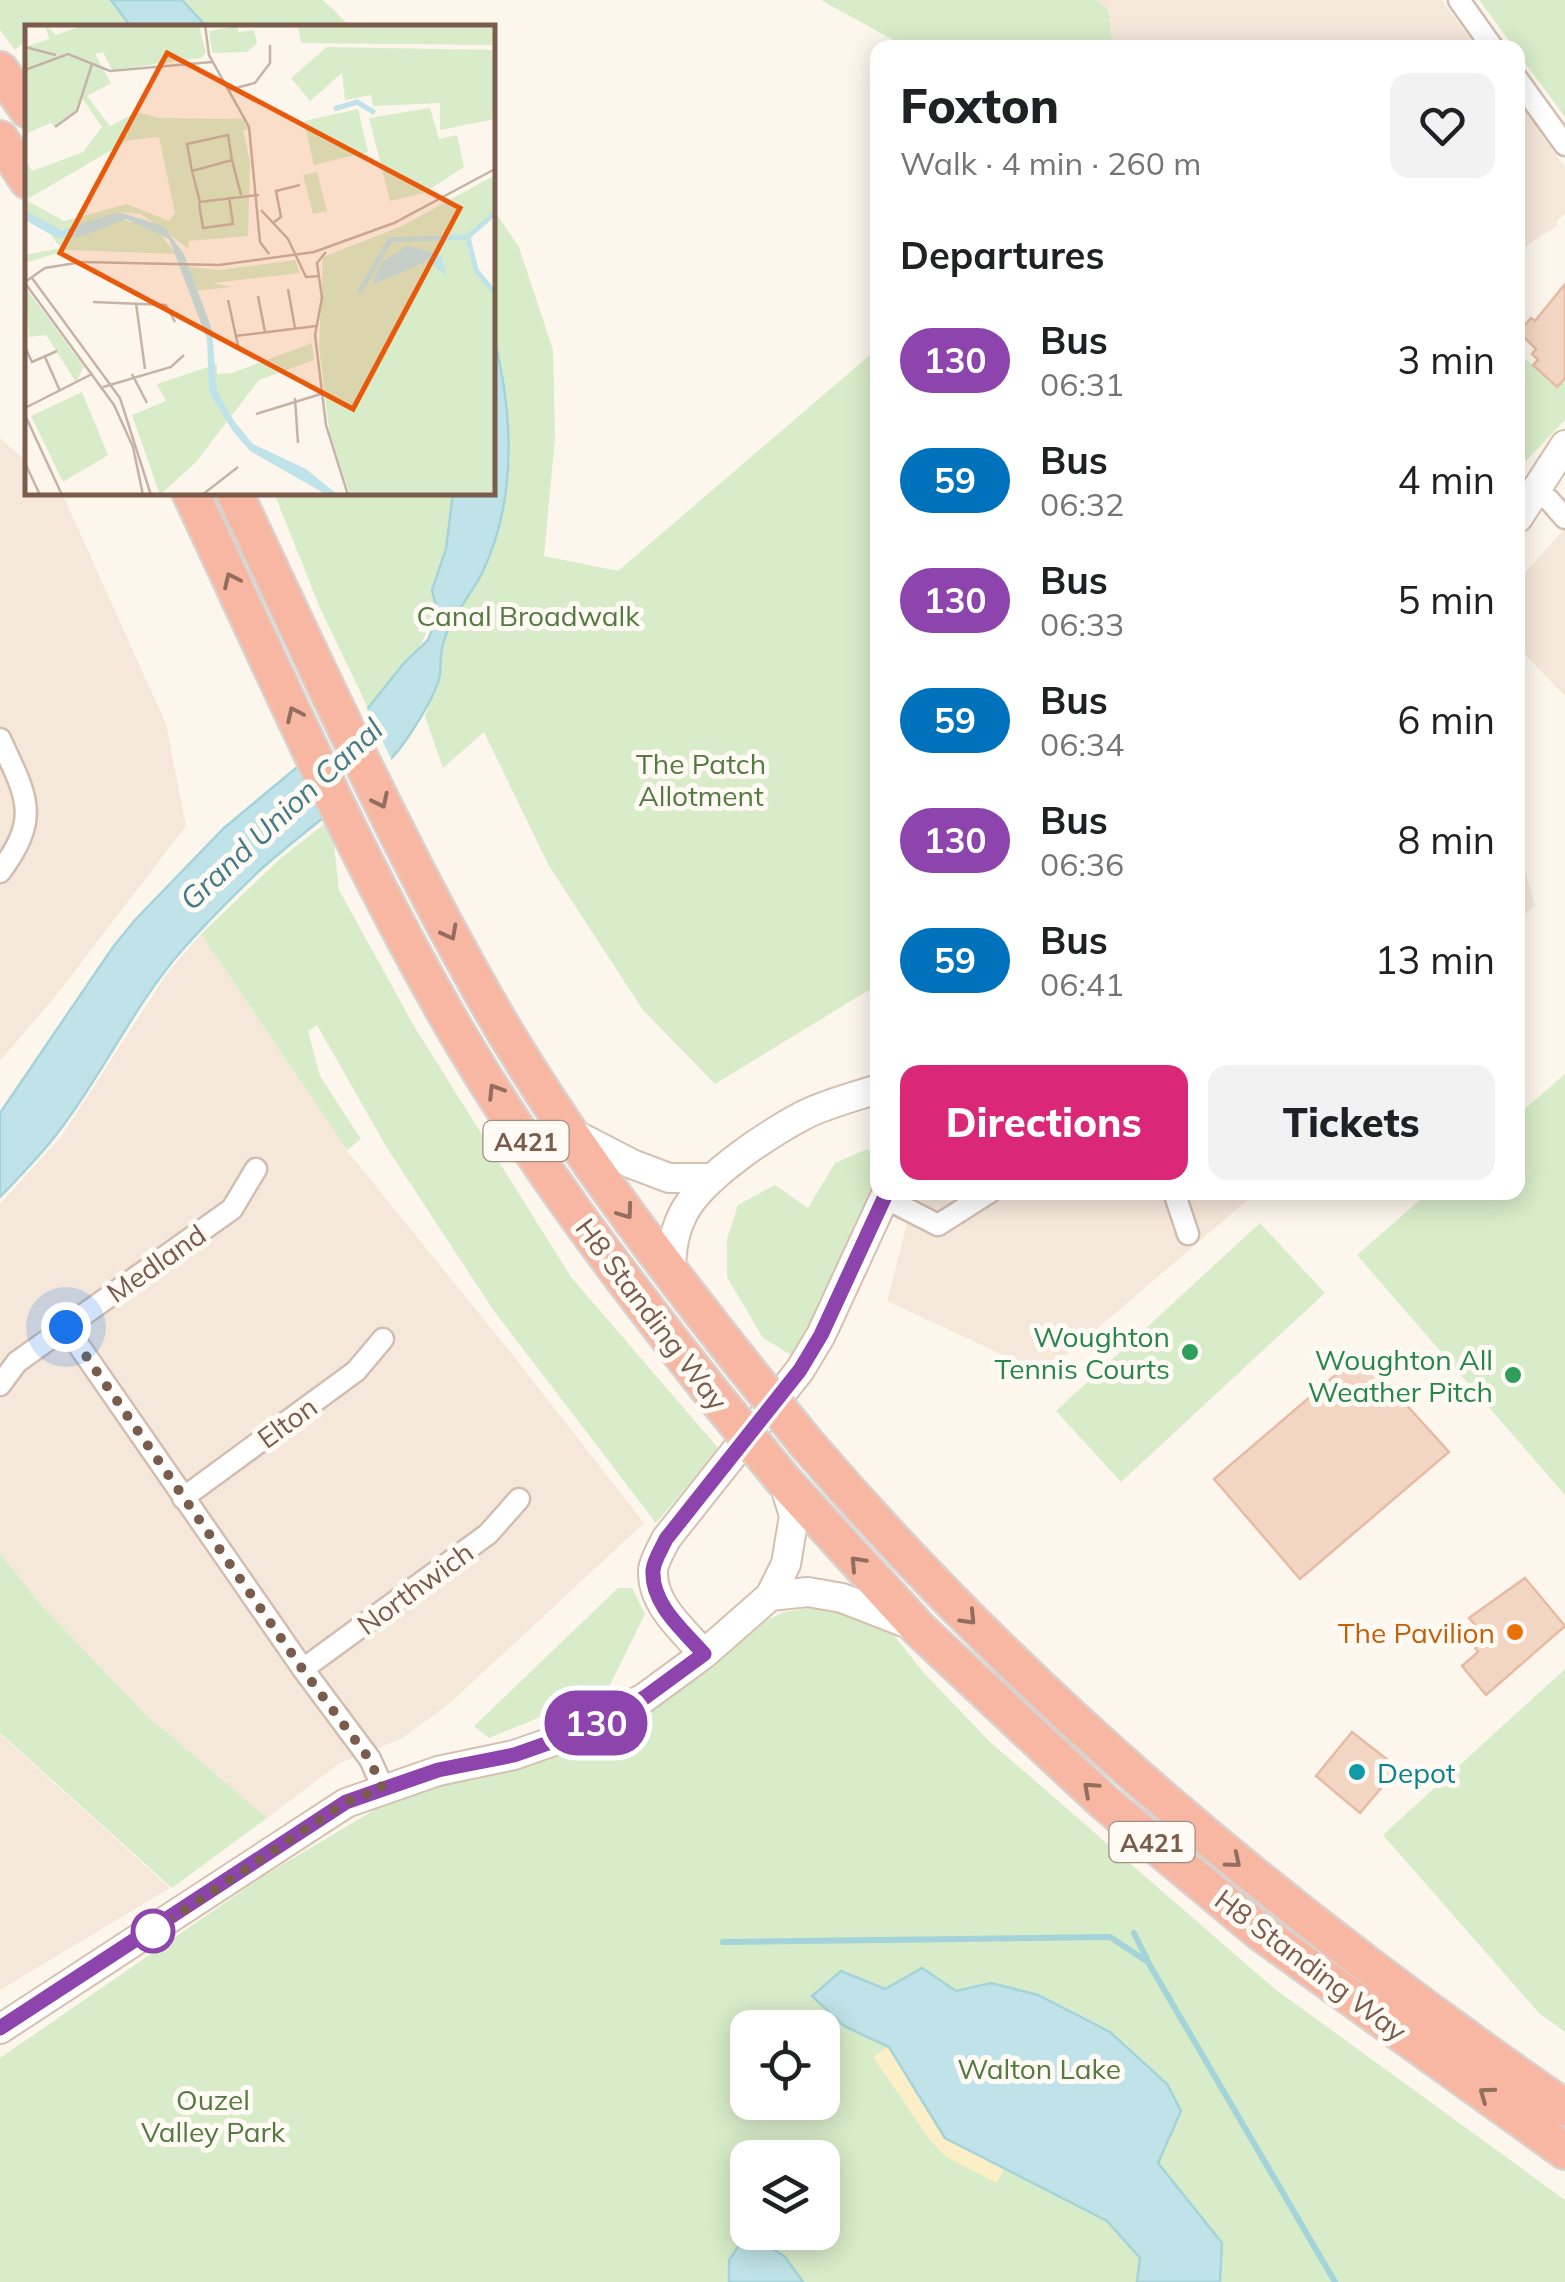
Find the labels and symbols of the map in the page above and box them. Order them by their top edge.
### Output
inset map [25,25,495,495]
one-way arrow [223,572,243,590]
park label: Canal Broadwalk [416,598,640,633]
one-way arrow [287,706,307,724]
water label: Grand Union Canal [172,710,391,918]
park label: The Patch Allotment [636,746,766,813]
one-way arrow [369,791,389,809]
one-way arrow [437,923,457,941]
one-way arrow [488,1084,507,1102]
road number: A421 [484,1121,568,1161]
one-way arrow [615,1201,632,1219]
street label: H8 Standing Way [568,1211,736,1417]
street label: Medland [100,1216,212,1310]
your location [41,1302,91,1352]
place label: Woughton Tennis Courts [994,1319,1170,1386]
marker: Woughton Tennis Courts [1179,1341,1201,1363]
place label: Woughton All Weather Pitch [1308,1342,1493,1409]
marker: Woughton All Weather Pitch [1502,1364,1524,1386]
street label: Elton [250,1389,324,1455]
street label: Northwich [350,1534,480,1642]
one-way arrow [851,1556,869,1574]
one-way arrow [957,1606,975,1624]
place label: The Pavilion [1338,1615,1495,1650]
marker: The Pavilion [1504,1621,1526,1643]
line badge: 130 [538,1690,654,1756]
place label: Depot [1377,1755,1456,1790]
marker: Depot [1346,1761,1368,1783]
one-way arrow [1083,1783,1102,1801]
road number: A421 [1110,1822,1194,1862]
one-way arrow [1222,1849,1241,1867]
street label: H8 Standing Way [1208,1881,1414,2049]
unlabelled marker [132,1910,174,1952]
park label: Walton Lake [957,2051,1121,2086]
park label: Ouzel Valley Park [141,2082,286,2149]
one-way arrow [1479,2088,1497,2106]

